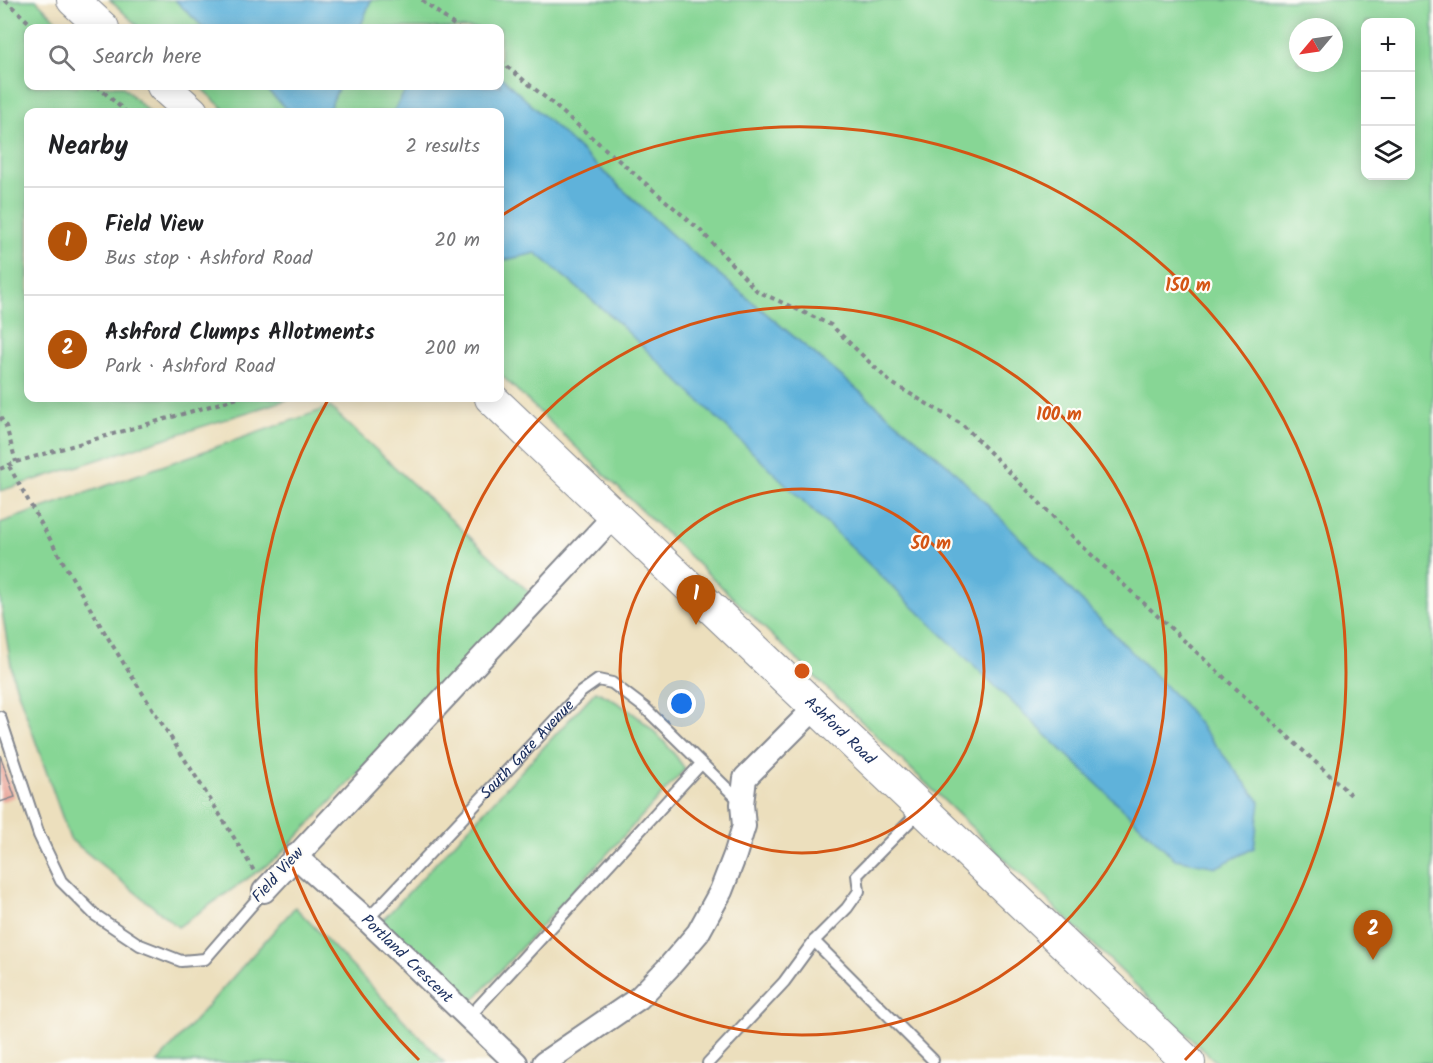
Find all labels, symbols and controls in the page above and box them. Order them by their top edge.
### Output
north arrow [1289,18,1343,72]
map controls [1361,18,1415,180]
button: + [1361,18,1415,72]
search box [24,24,504,90]
text: Search here [93,40,201,75]
icon: search [45,41,78,74]
button: − [1361,72,1415,126]
text: Nearby [48,126,128,168]
button: layers [1361,126,1415,180]
text: 2 results [405,131,480,163]
text: Field View [105,208,203,243]
text: 1 [64,225,71,257]
text: 20 m [434,225,480,257]
text: Bus stop · Ashford Road [105,243,312,275]
text: 150 m [1165,272,1211,301]
text: Ashford Clumps Allotments [105,316,375,351]
text: 2 [62,333,73,365]
text: 200 m [424,333,480,365]
text: Park · Ashford Road [105,351,275,383]
text: 100 m [1036,401,1082,430]
text: 50 m [910,530,951,559]
pin: 1 [676,576,716,625]
centre of rings [792,661,812,681]
your location [667,689,696,718]
street label: Ashford Road [799,690,882,771]
street label: South Gate Avenue [474,694,580,805]
street label: Field View [246,841,310,909]
street label: Portland Crescent [355,908,460,1010]
pin: 2 [1354,910,1392,960]

